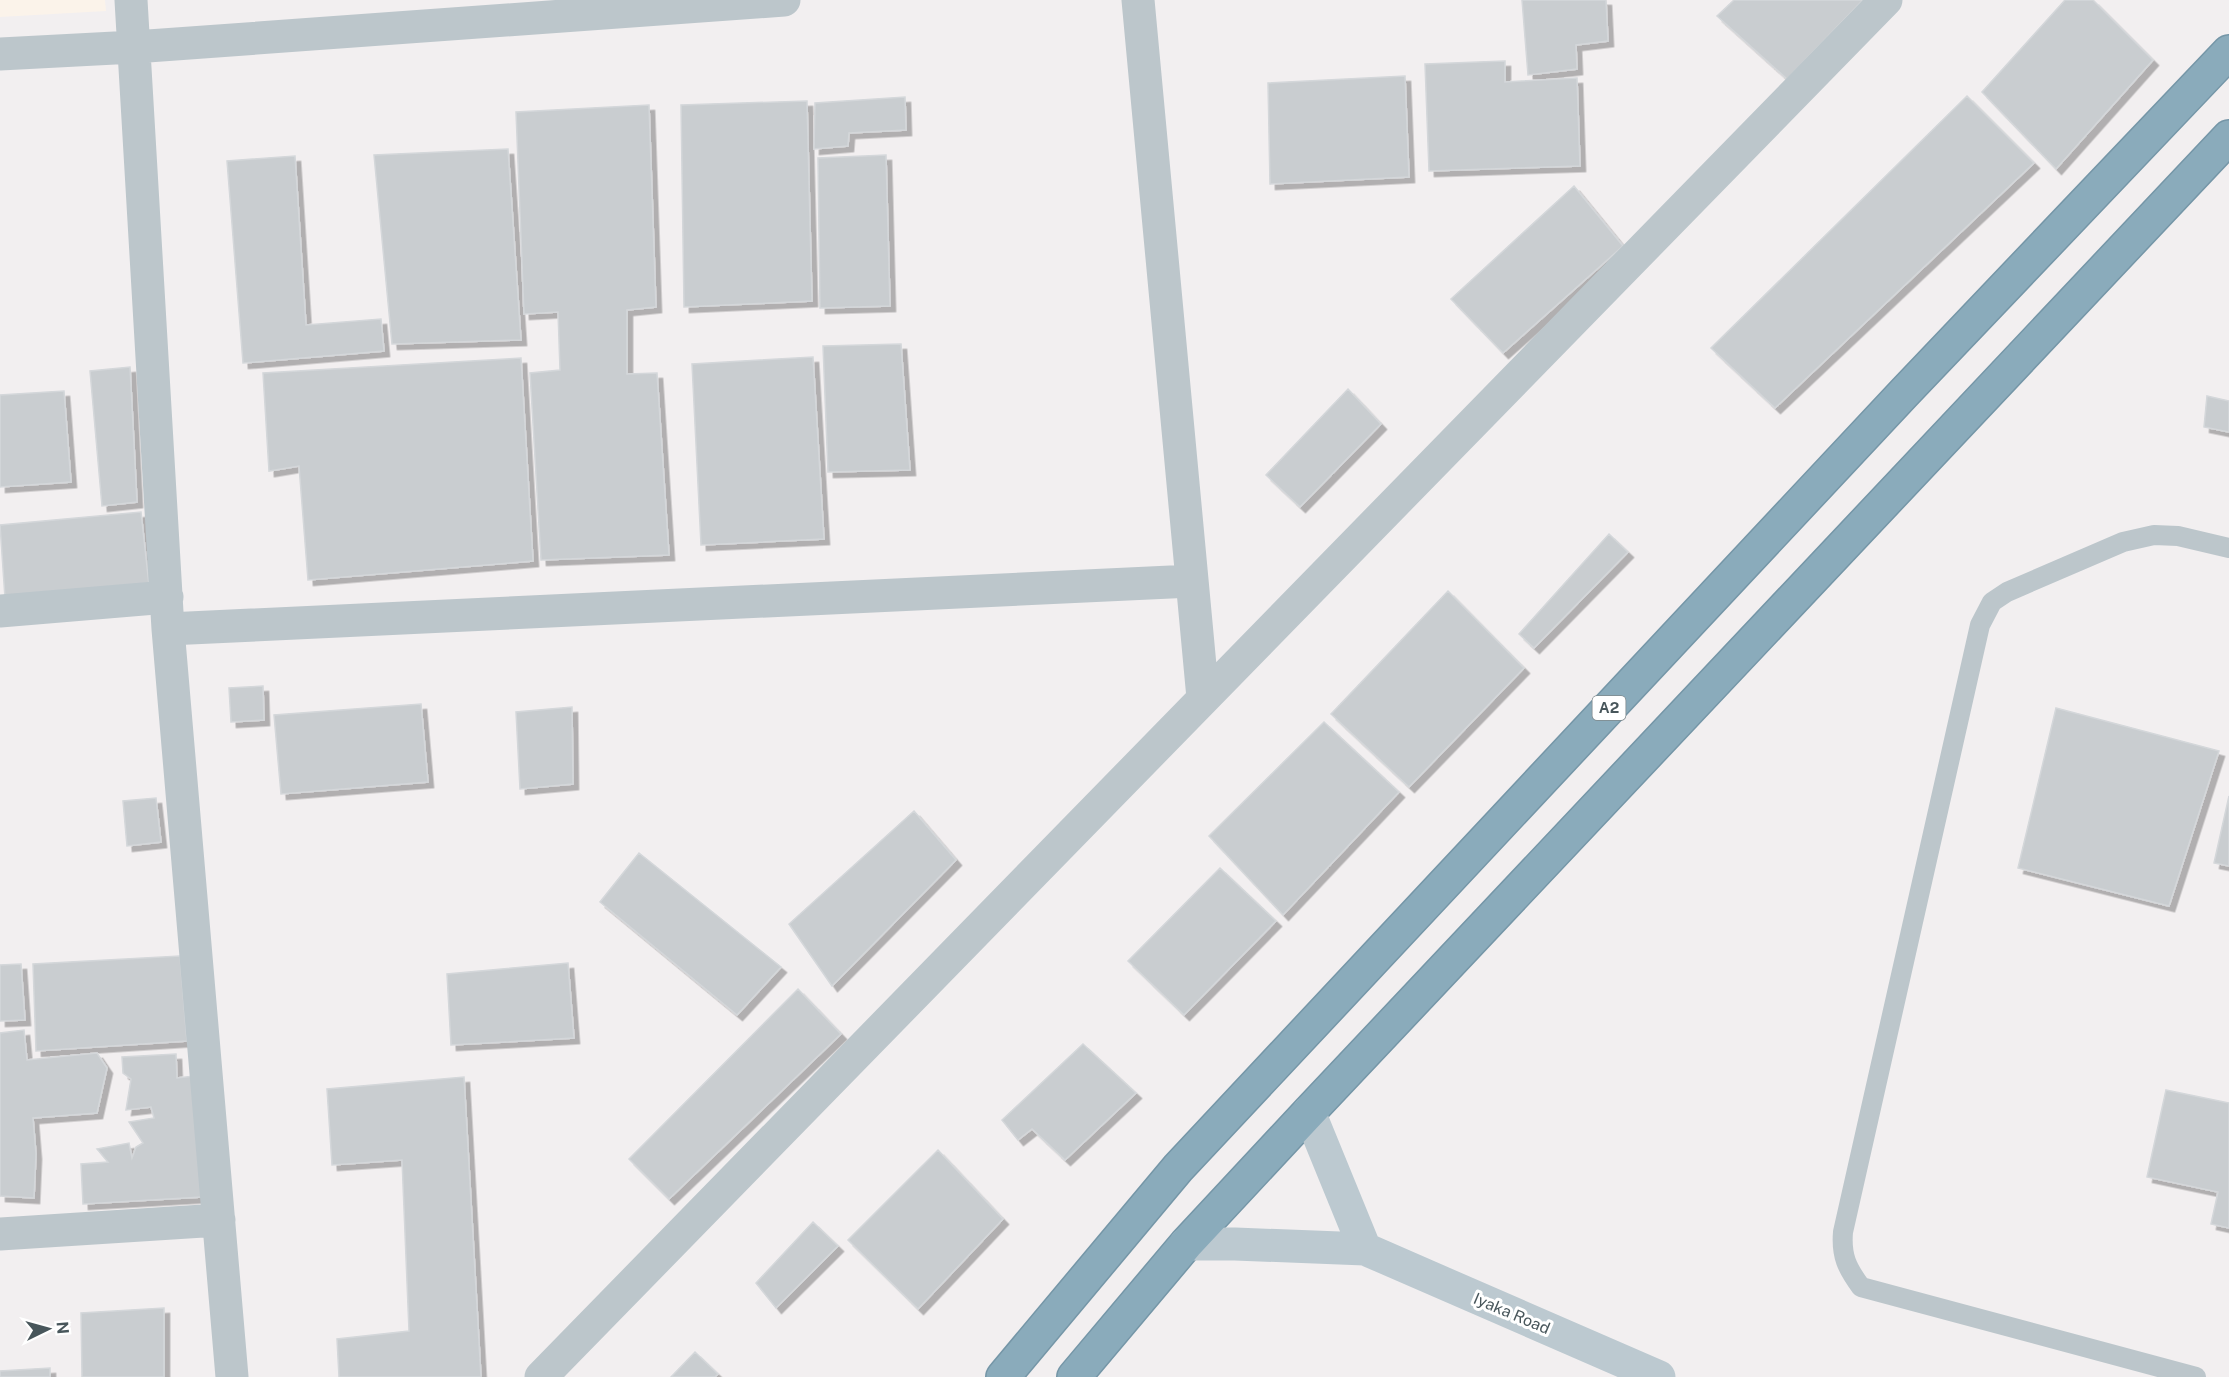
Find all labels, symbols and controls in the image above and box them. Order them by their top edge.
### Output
road number: A2 [1592,696,1626,720]
street label: Iyaka Road [1471,1289,1553,1338]
north arrow [18,1299,78,1359]
text: N [52,1321,72,1335]

